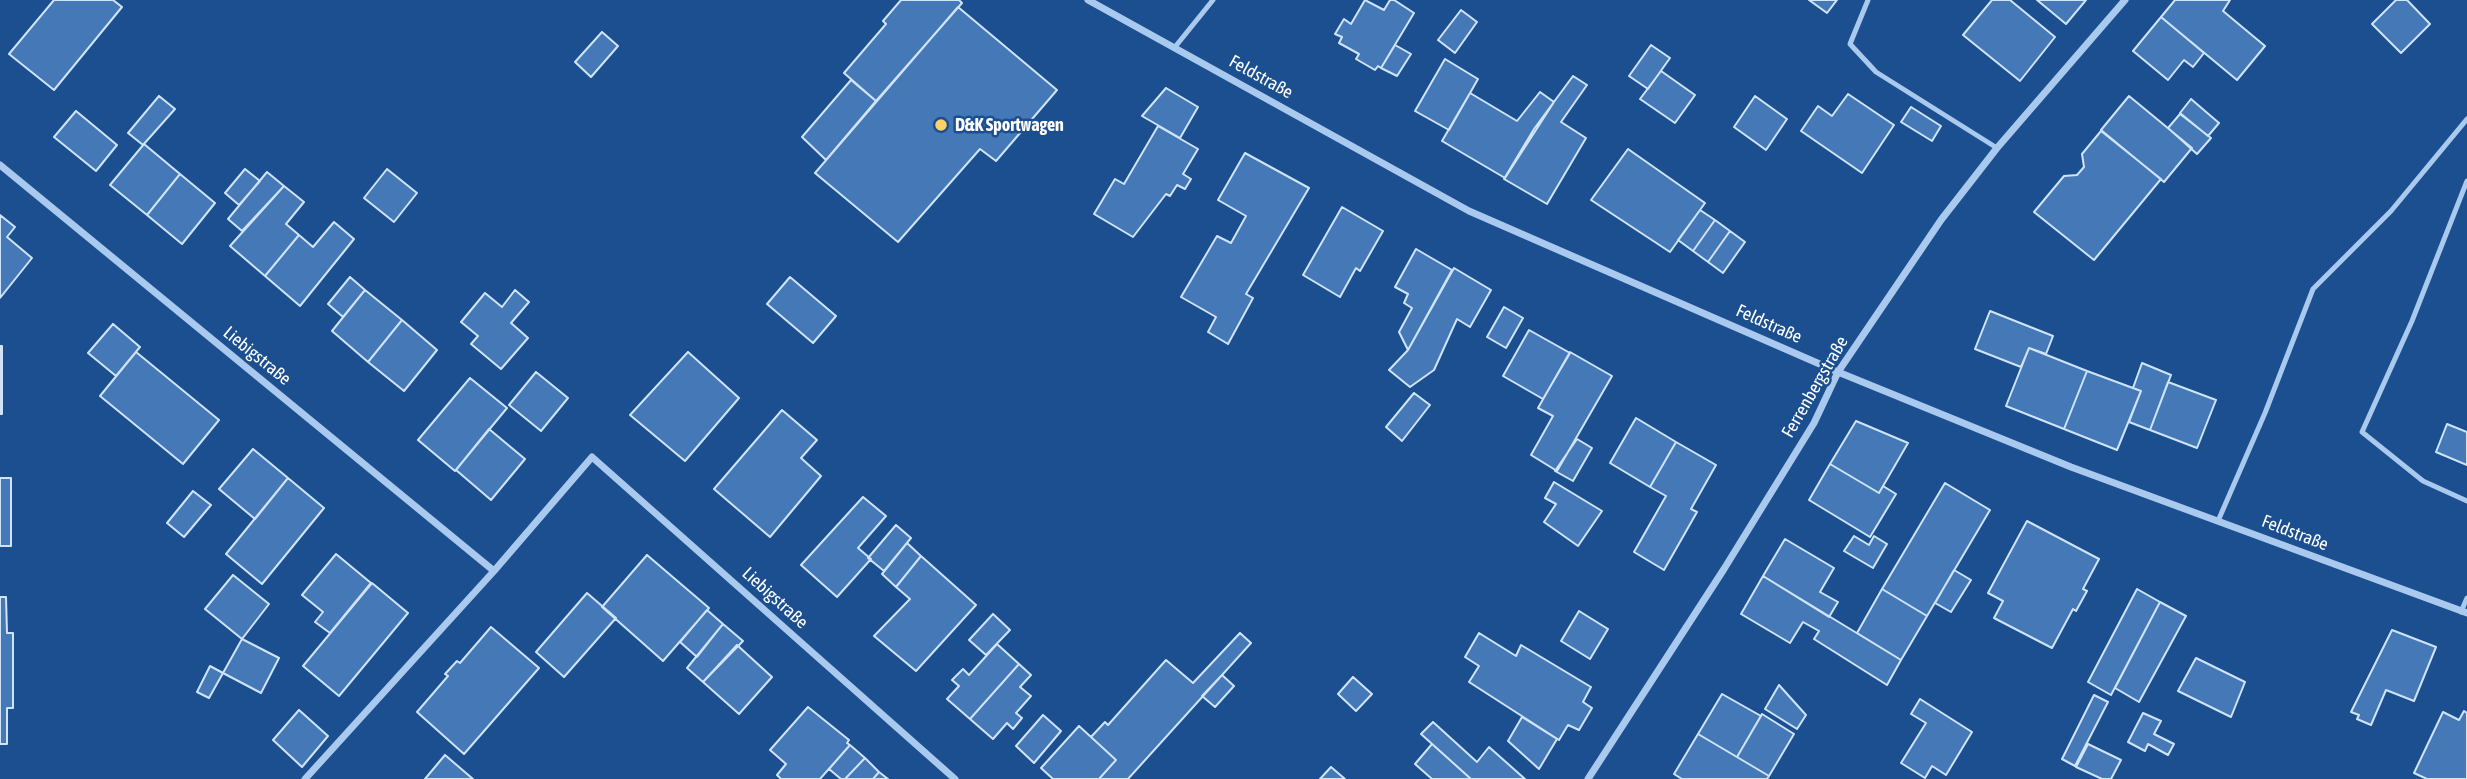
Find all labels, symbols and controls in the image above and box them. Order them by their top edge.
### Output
street label: Feldstraße [1225,51,1297,103]
place label: D&K Sportwagen [955,114,1064,136]
marker: D&K Sportwagen [933,117,949,133]
street label: Feldstraße [1733,300,1805,348]
street label: Liebigstraße [219,322,295,390]
street label: Ferrenbergstraße [1777,333,1853,441]
street label: Feldstraße [2259,510,2331,556]
street label: Liebigstraße [738,563,812,633]

